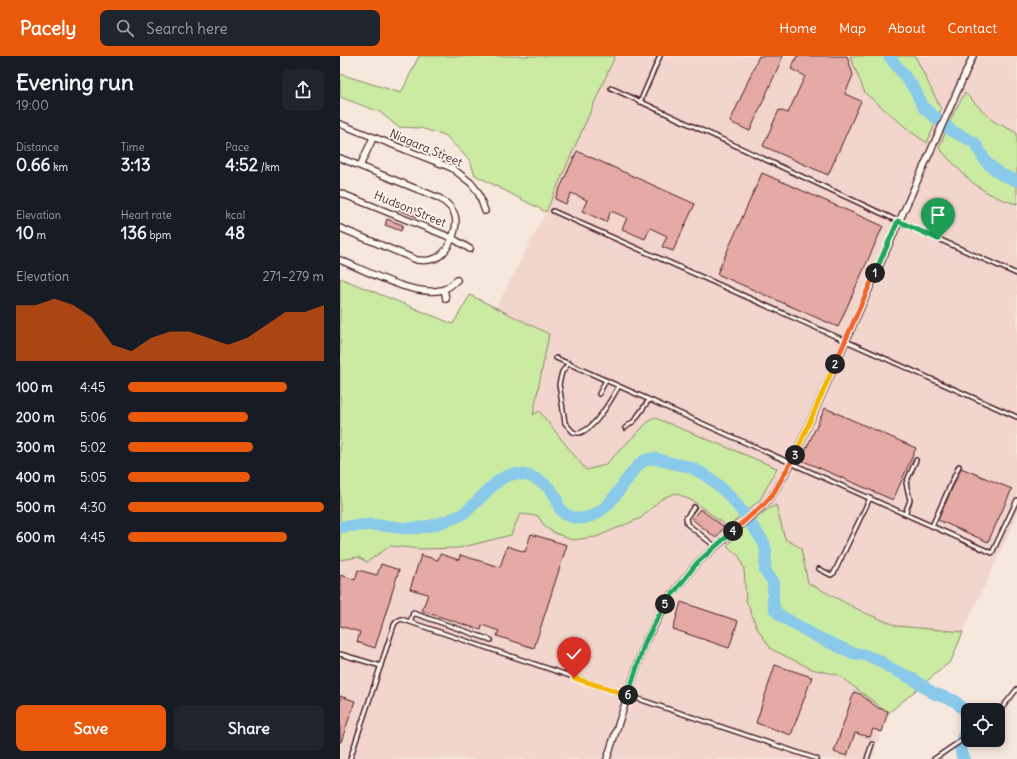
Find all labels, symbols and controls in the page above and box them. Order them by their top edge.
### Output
search box [100,10,380,46]
text: Pacely [20,16,76,40]
icon: search [114,17,136,39]
text: Search here [146,19,228,38]
text: Home [779,19,817,37]
text: Map [839,19,866,37]
text: About [888,19,926,37]
text: Contact [948,19,997,37]
text: Evening run [16,68,134,96]
button: share [282,69,324,111]
text: 19:00 [16,97,49,114]
street label: Niagara Street [387,125,465,170]
text: Distance [16,140,59,154]
text: Time [121,140,144,154]
text: Pace [225,140,249,154]
text: 0.66 [16,154,50,176]
text: 3:13 [121,154,151,176]
text: 4:52 [225,154,258,176]
text: km [50,160,68,174]
text: /km [258,160,280,174]
street label: Hudson Street [372,187,449,230]
pin [921,198,955,239]
icon: arrive [927,204,949,226]
text: Elevation [16,208,61,222]
text: Heart rate [121,208,172,222]
text: kcal [225,208,245,222]
text: 10 [16,222,34,244]
text: 136 [121,222,147,244]
text: 48 [225,222,245,244]
text: m [34,228,46,242]
text: bpm [147,228,171,242]
pin: 1 [865,263,885,283]
text: 1 [873,266,877,280]
text: Elevation [16,268,69,285]
text: 271–279 m [262,268,324,285]
pin: 2 [825,354,845,374]
text: 2 [832,357,838,371]
text: 100 m [16,379,53,396]
text: 4:45 [80,379,105,396]
text: 200 m [16,409,55,426]
text: 5:06 [80,409,106,426]
text: 300 m [16,439,55,456]
text: 5:02 [80,439,106,456]
pin: 3 [785,445,805,465]
text: 3 [792,448,798,462]
text: 400 m [16,469,55,486]
text: 5:05 [80,469,106,486]
text: 500 m [16,499,55,516]
text: 4:30 [80,499,106,516]
pin: 4 [723,521,743,541]
text: 4 [730,524,736,538]
text: 600 m [16,529,55,546]
text: 4:45 [80,529,105,546]
pin: 5 [655,594,675,614]
text: 5 [662,597,668,611]
pin [557,637,591,678]
icon: check [563,643,585,665]
pin: 6 [618,685,638,705]
text: 6 [625,688,631,702]
map controls [961,703,1005,747]
button: locate [961,703,1005,747]
button: Save [16,705,166,751]
button: Share [174,705,324,751]

